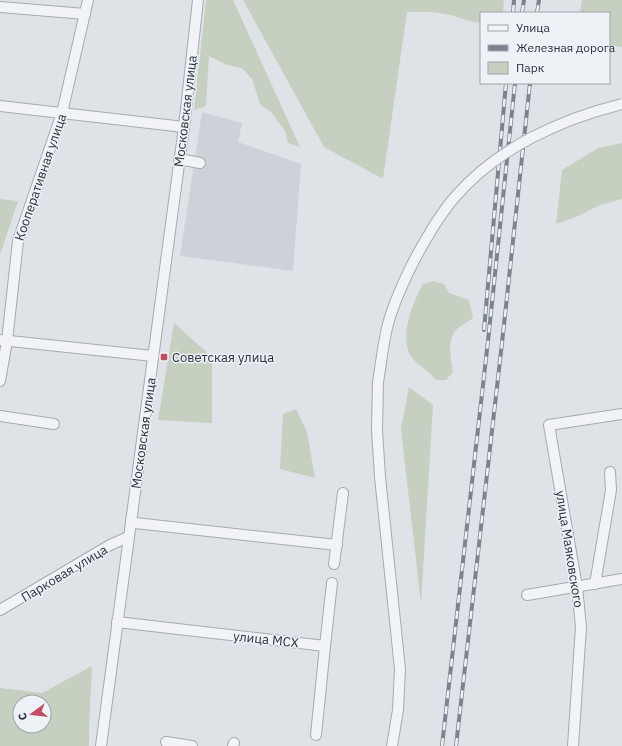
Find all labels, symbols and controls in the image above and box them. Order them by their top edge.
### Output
legend [480,12,610,84]
text: Улица [516,20,550,35]
text: Железная дорога [516,40,616,55]
street label: Московская улица [170,54,201,168]
text: Парк [516,60,545,75]
street label: Кооперативная улица [11,111,70,243]
place label: Советская улица [172,349,274,366]
marker: Советская улица [159,352,169,362]
street label: Московская улица [127,376,160,490]
street label: улица Маяковского [552,489,587,609]
street label: Парковая улица [18,541,111,606]
street label: улица МСХ [232,628,300,651]
north arrow [12,694,52,734]
text: С [15,711,30,722]

